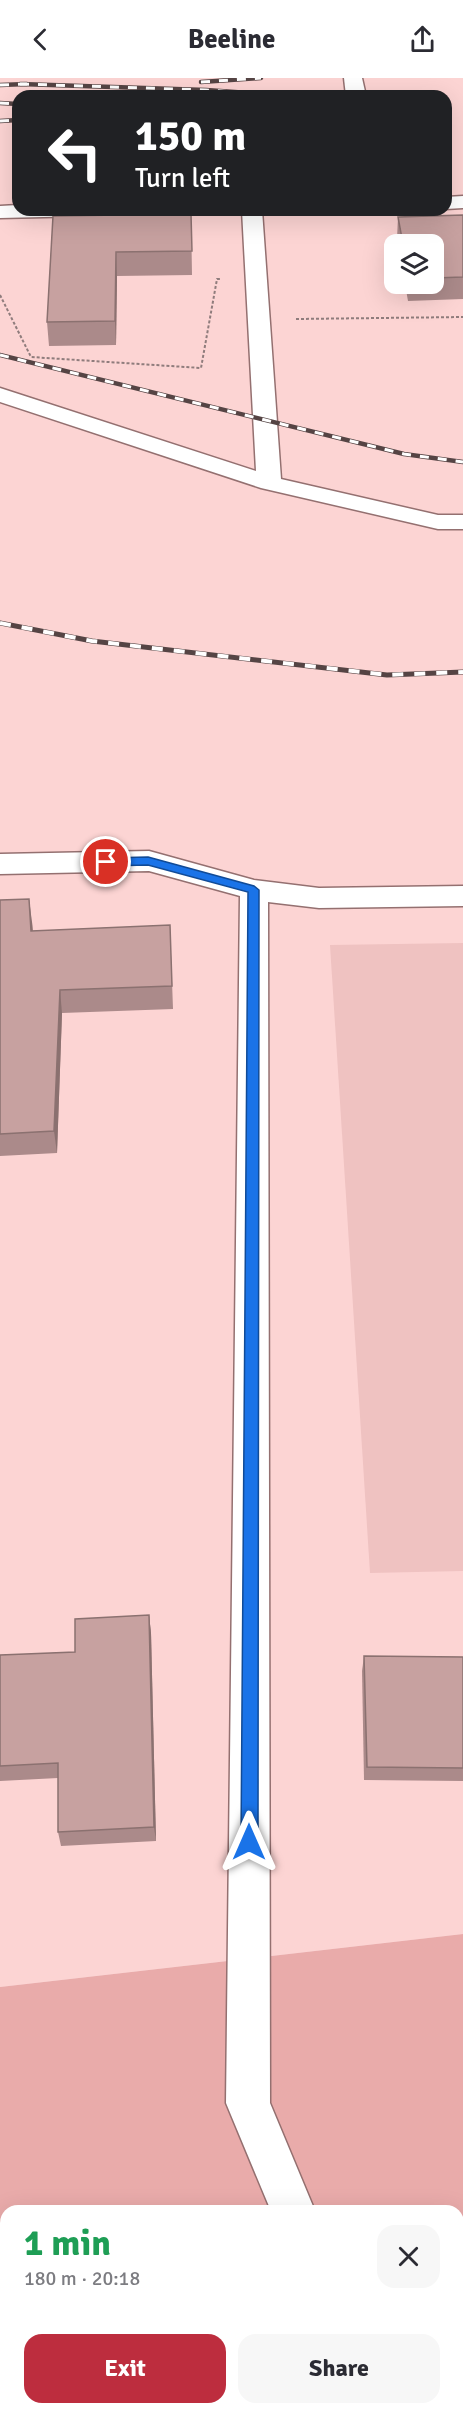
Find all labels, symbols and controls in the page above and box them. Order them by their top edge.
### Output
icon: back [24,23,57,56]
text: Beeline [188,23,275,56]
icon: share [406,23,439,56]
text: 150 m [135,111,246,162]
icon: left [36,114,114,192]
text: Turn left [135,162,230,195]
map controls [384,234,444,294]
button: layers [384,234,444,294]
pin [80,836,131,887]
icon: arrive [89,845,122,878]
position arrow [217,1810,281,1874]
text: 1 min [24,2221,111,2266]
button: close [377,2225,440,2288]
text: 180 m · 20:18 [24,2266,140,2291]
button: Exit [24,2334,226,2403]
button: Share [238,2334,440,2403]

